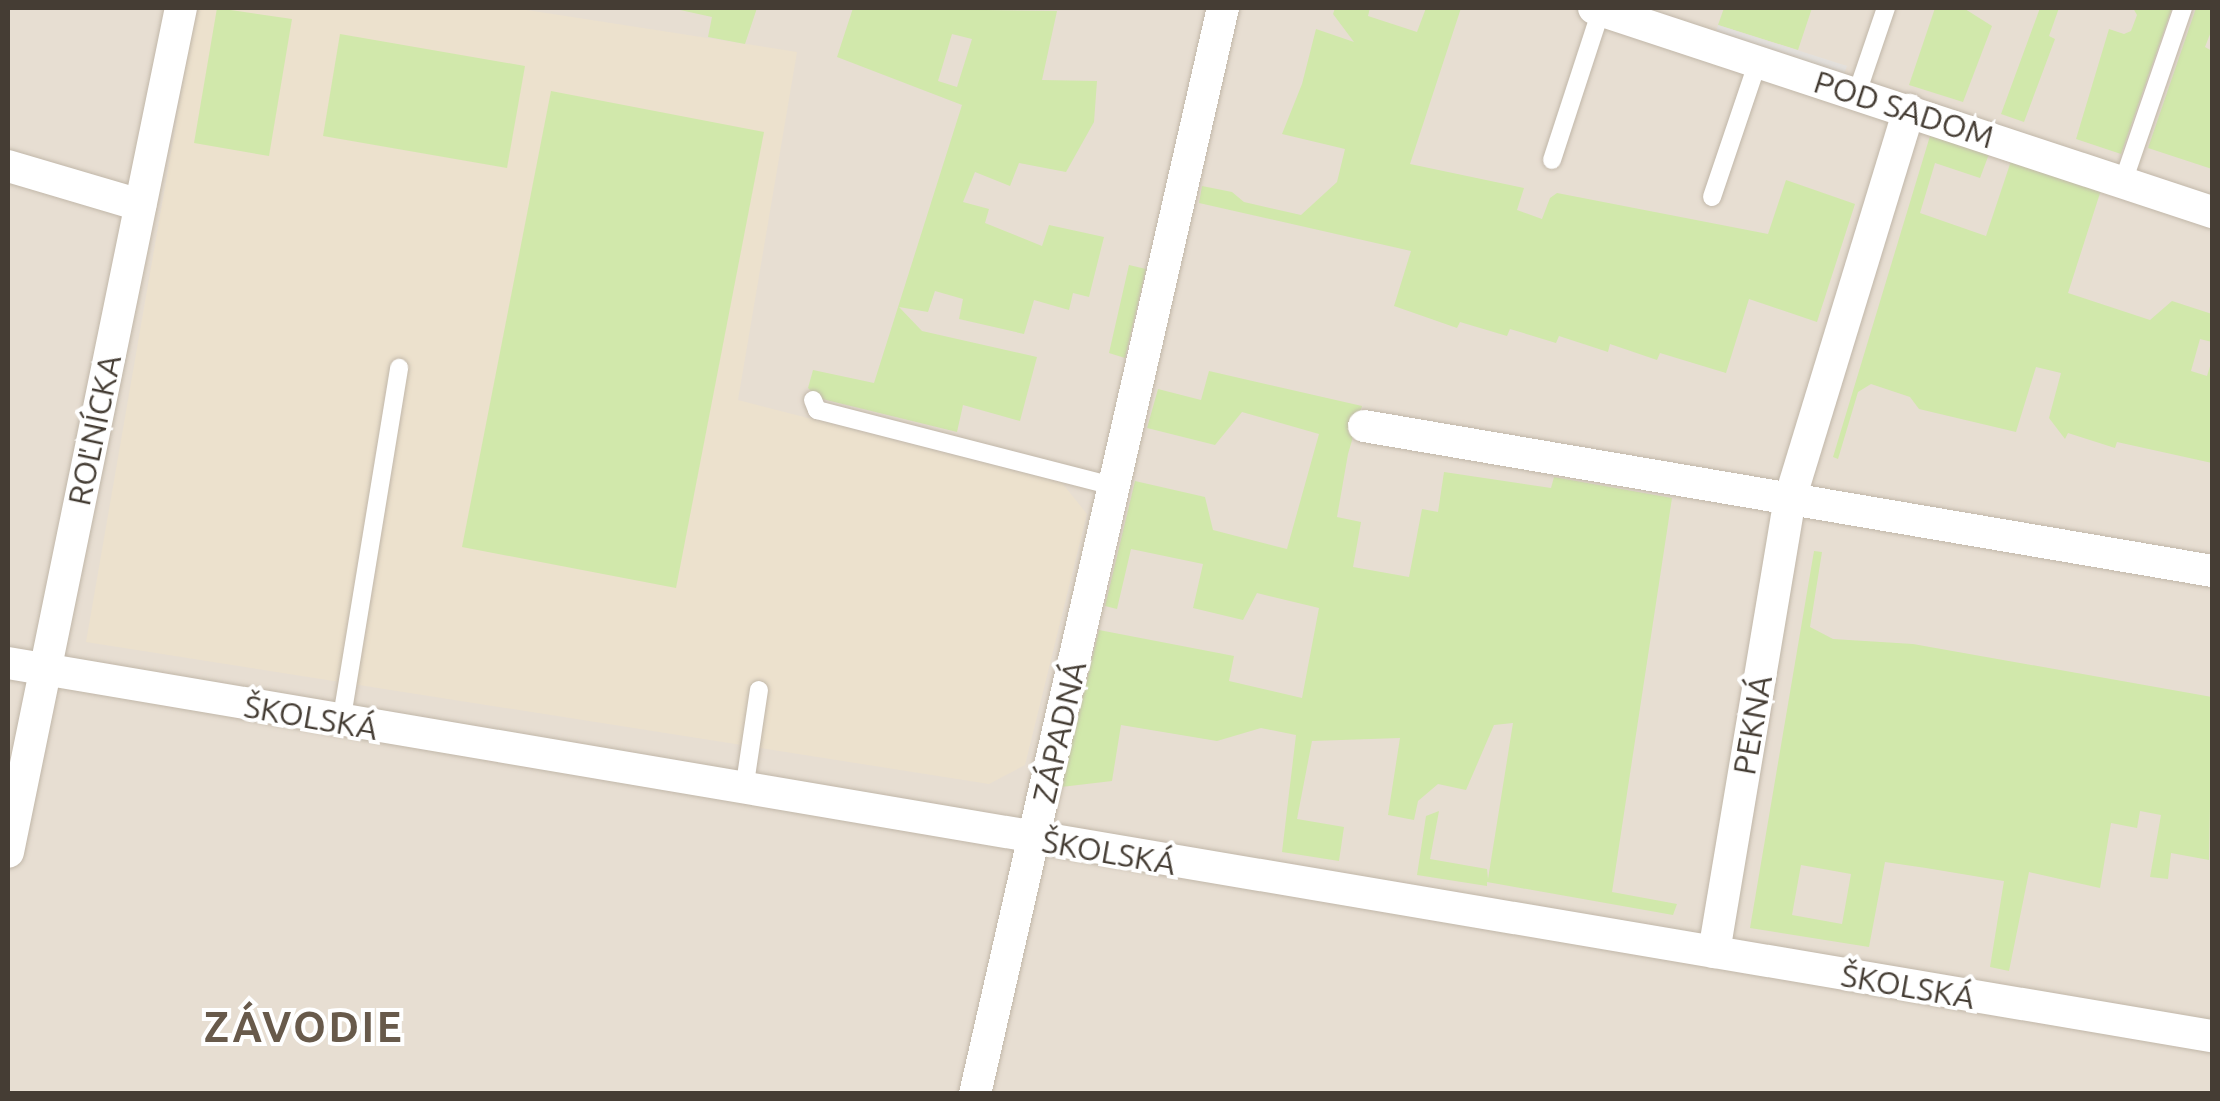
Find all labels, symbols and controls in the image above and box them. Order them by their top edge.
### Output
street label: POD SADOM [1809,62,1999,156]
street label: ROĽNÍCKA [59,351,129,509]
street label: ZÁPADNÁ [1024,657,1094,807]
street label: PEKNÁ [1724,672,1780,778]
street label: ŠKOLSKÁ [241,686,381,748]
street label: ŠKOLSKÁ [1039,821,1179,883]
street label: ŠKOLSKÁ [1838,955,1978,1017]
district label: ZÁVODIE [204,1002,404,1052]

